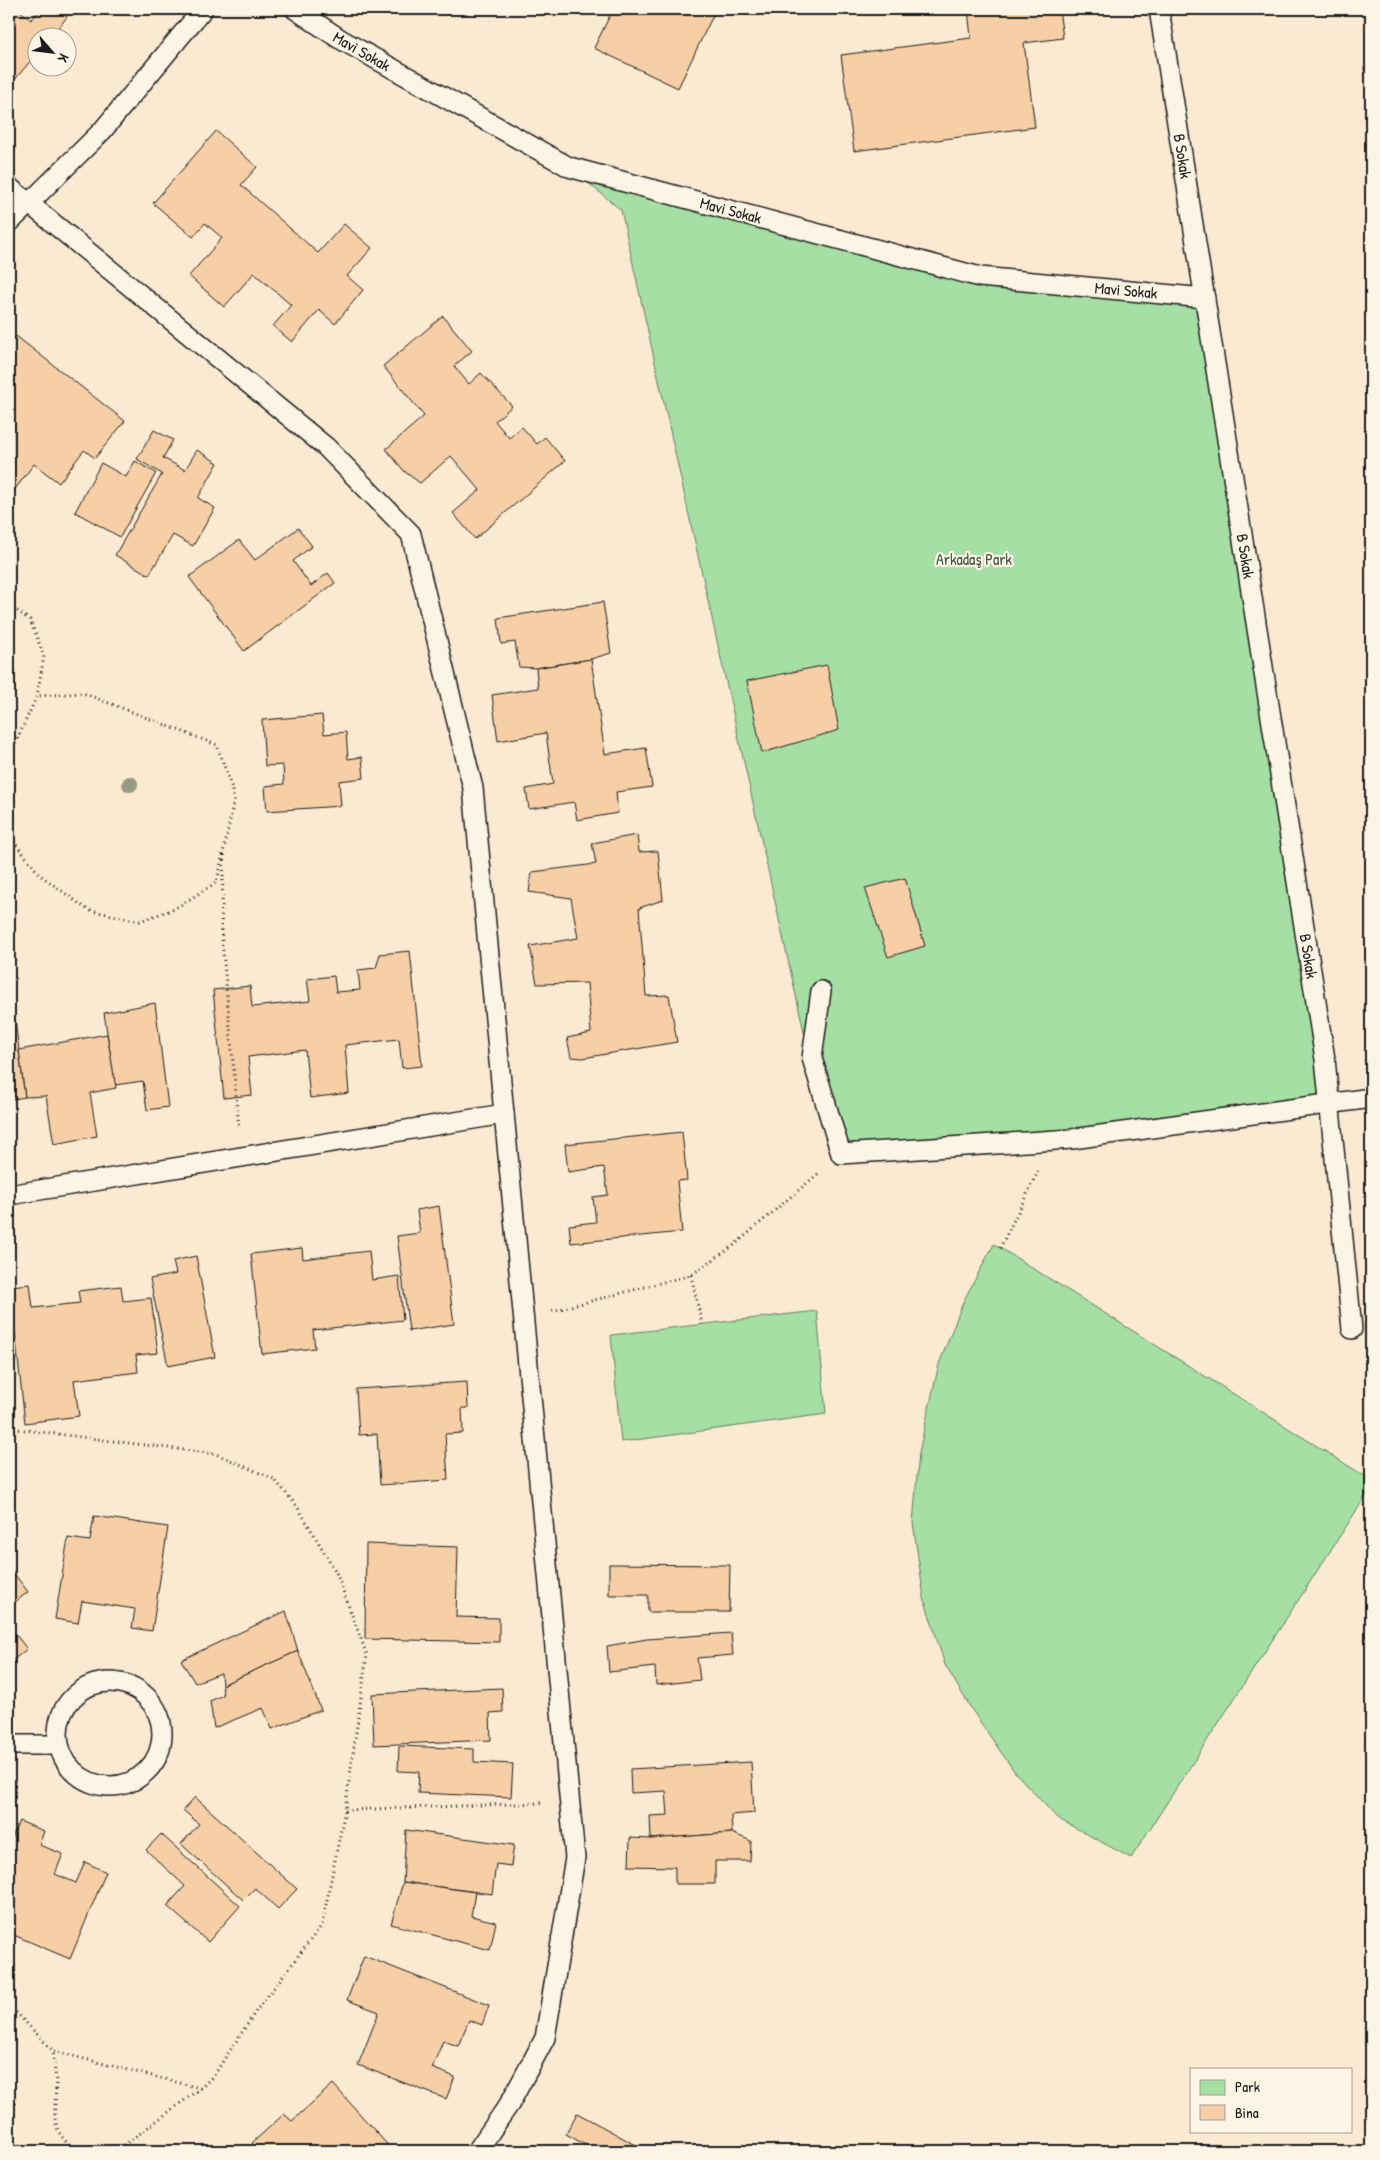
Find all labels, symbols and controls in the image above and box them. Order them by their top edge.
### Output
street label: Mavi Sokak [329,26,395,76]
north arrow [28,28,78,78]
text: K [53,51,74,67]
street label: B Sokak [1169,132,1197,180]
street label: Mavi Sokak [698,191,765,229]
street label: Mavi Sokak [1094,276,1159,304]
street label: B Sokak [1232,532,1260,580]
park label: Arkadaş Park [936,548,1012,570]
street label: B Sokak [1295,932,1323,980]
legend [1190,2068,1352,2132]
text: Park [1235,2076,1260,2097]
text: Bina [1235,2102,1259,2123]

